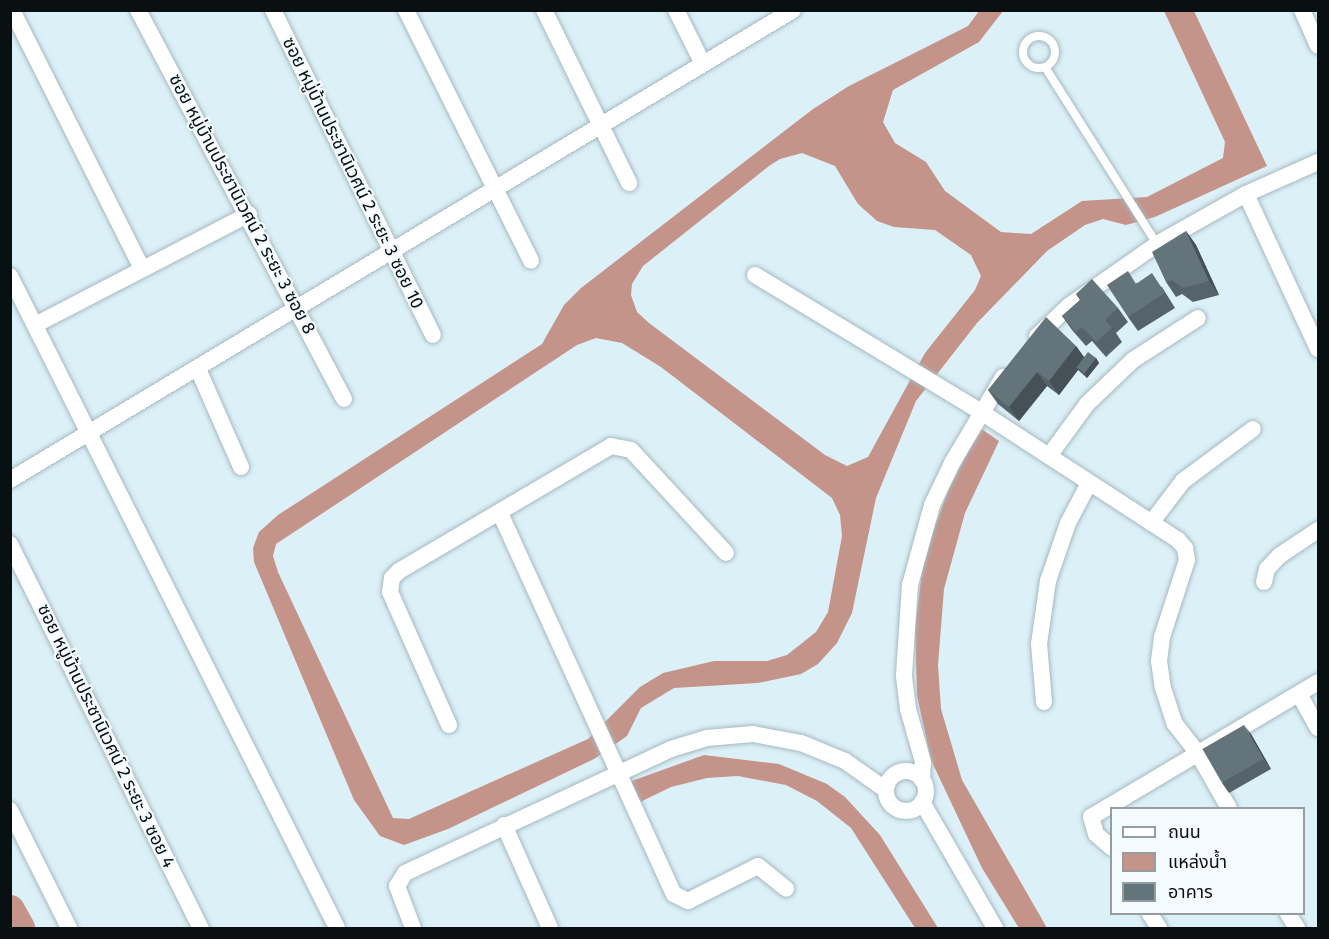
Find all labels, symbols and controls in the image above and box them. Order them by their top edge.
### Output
street label: ซอย หมู่บ้านประชานิเวศน์ 2 ระยะ 3 ซอย 10 [278,34,428,312]
street label: ซอย หมู่บ้านประชานิเวศน์ 2 ระยะ 3 ซอย 8 [164,70,320,338]
street label: ซอย หมู่บ้านประชานิเวศน์ 2 ระยะ 3 ซอย 4 [33,601,179,871]
legend [1110,807,1305,915]
text: ถนน [1168,821,1201,843]
text: แหล่งน้ำ [1168,851,1227,873]
text: อาคาร [1168,881,1213,903]

